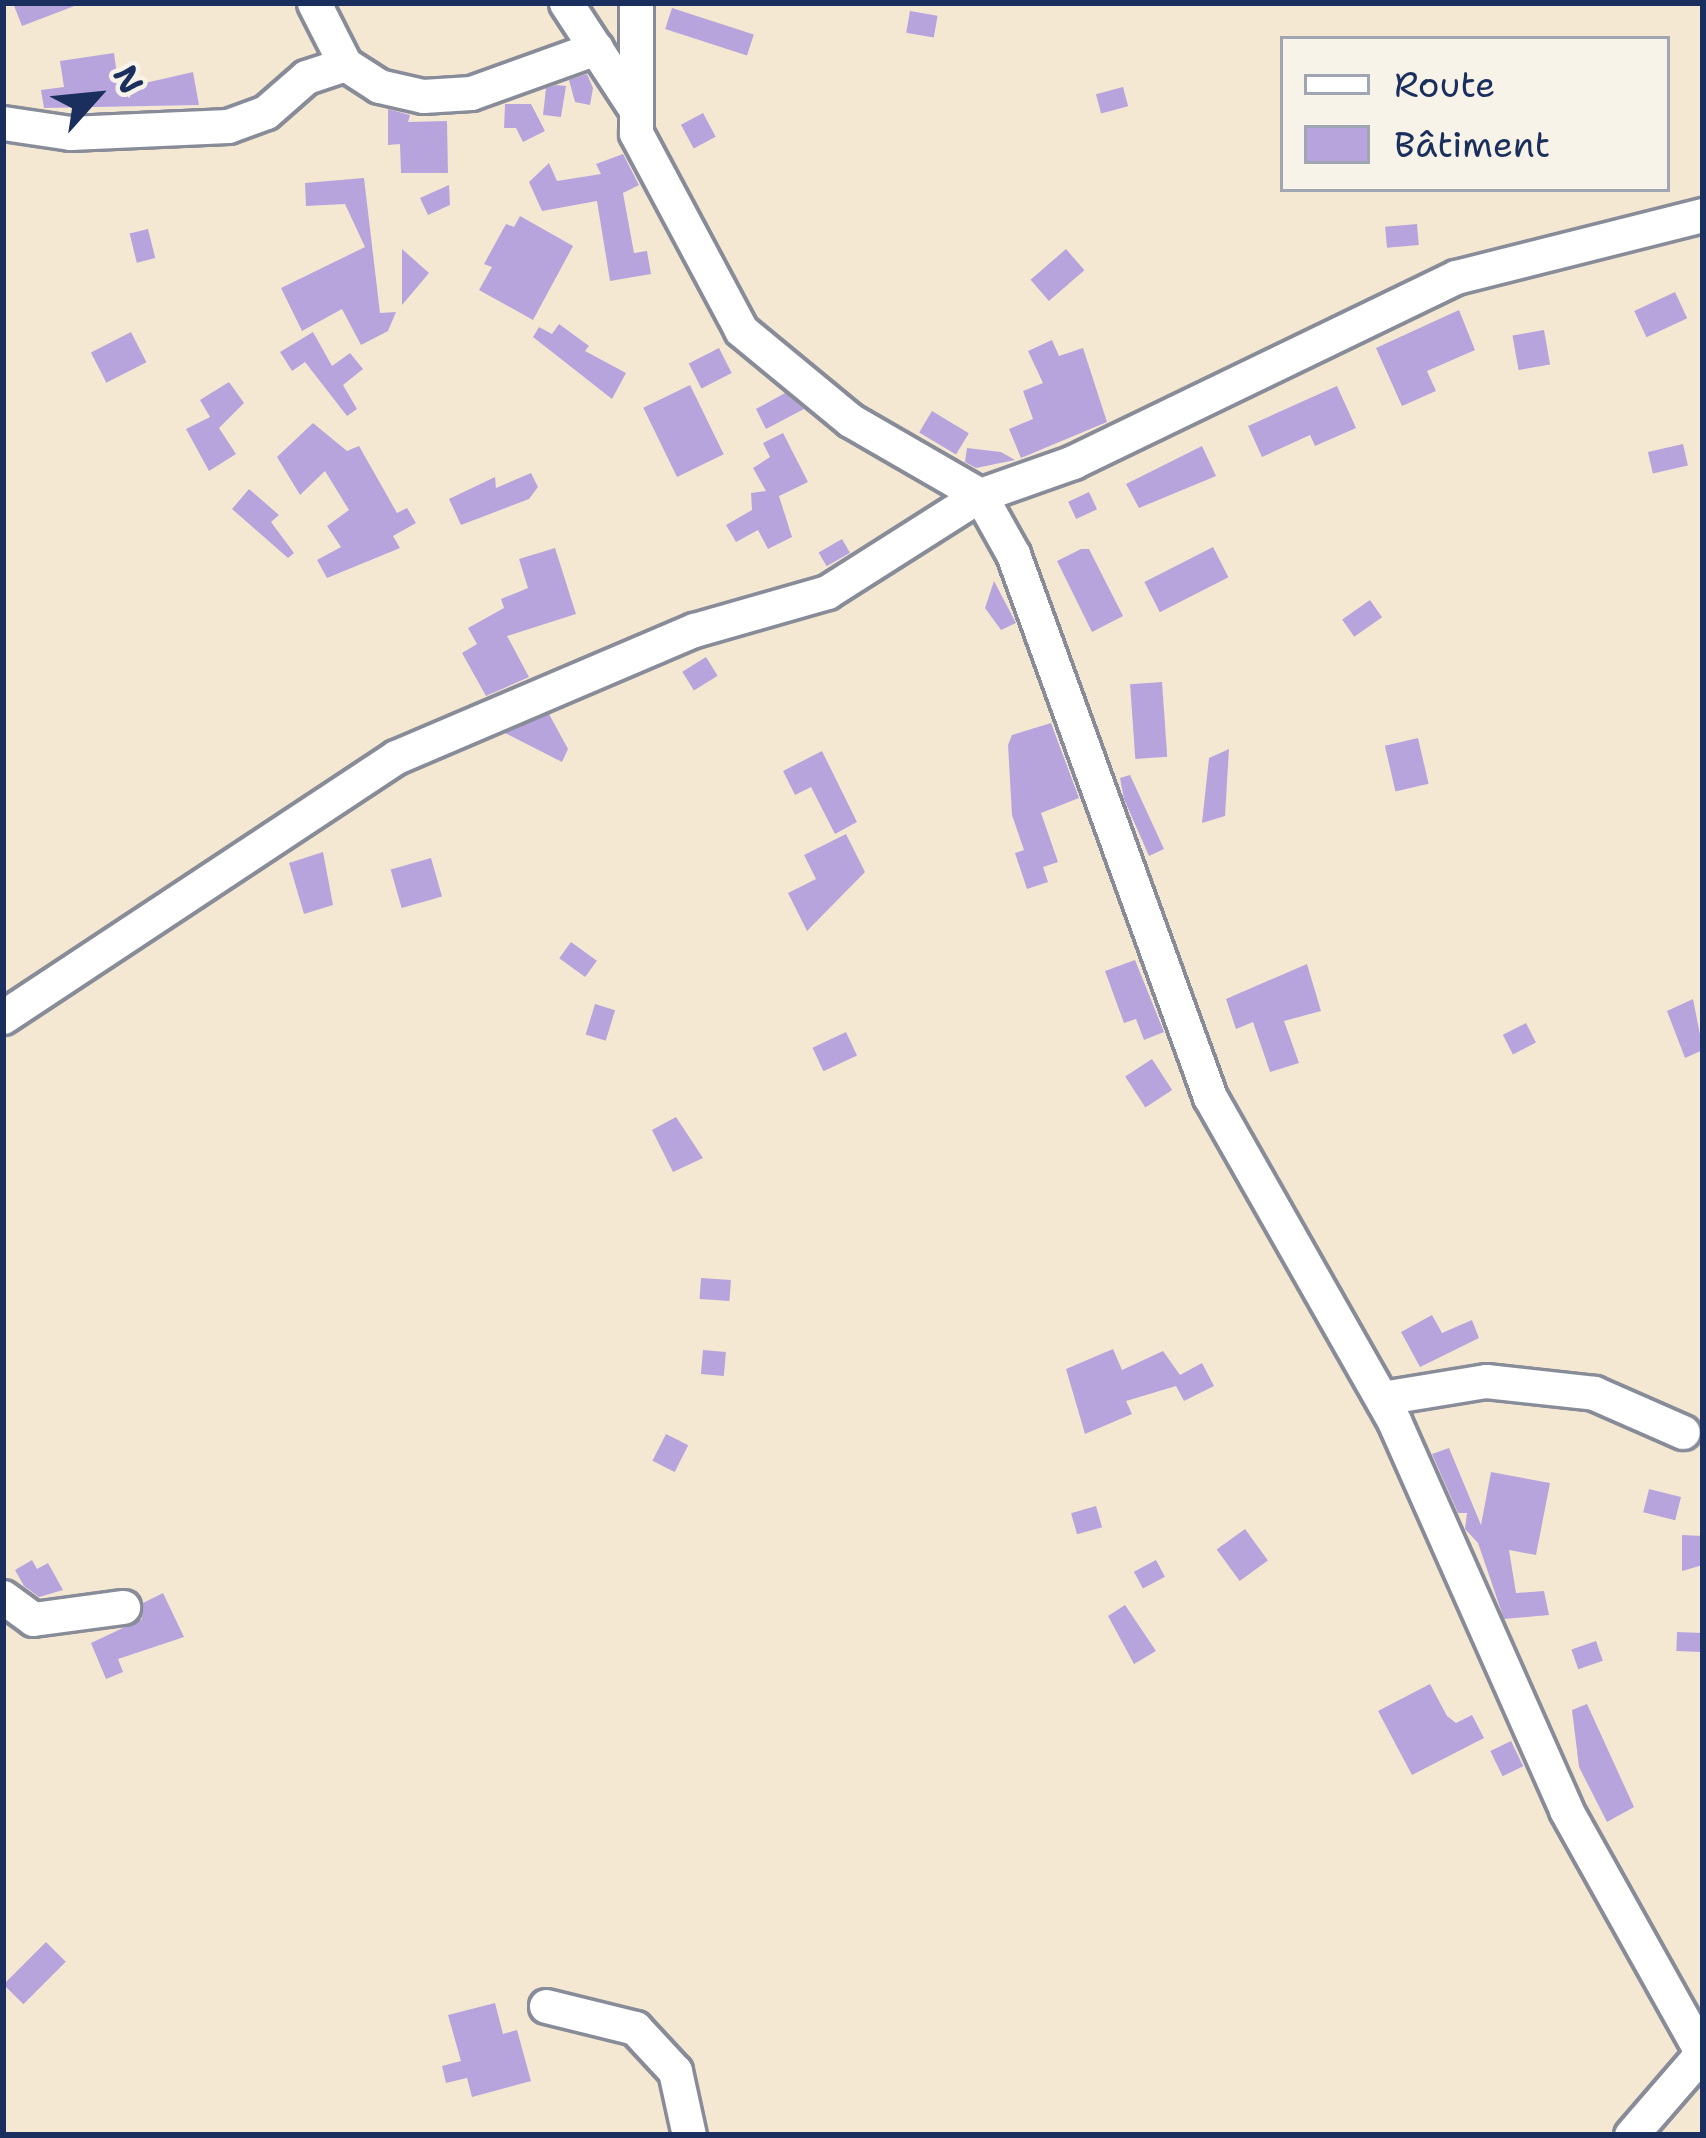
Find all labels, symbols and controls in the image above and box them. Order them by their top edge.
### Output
north arrow [36,36,156,156]
legend [1280,36,1670,192]
text: N [103,58,154,101]
text: Route [1394,60,1495,109]
text: Bâtiment [1394,120,1550,169]

